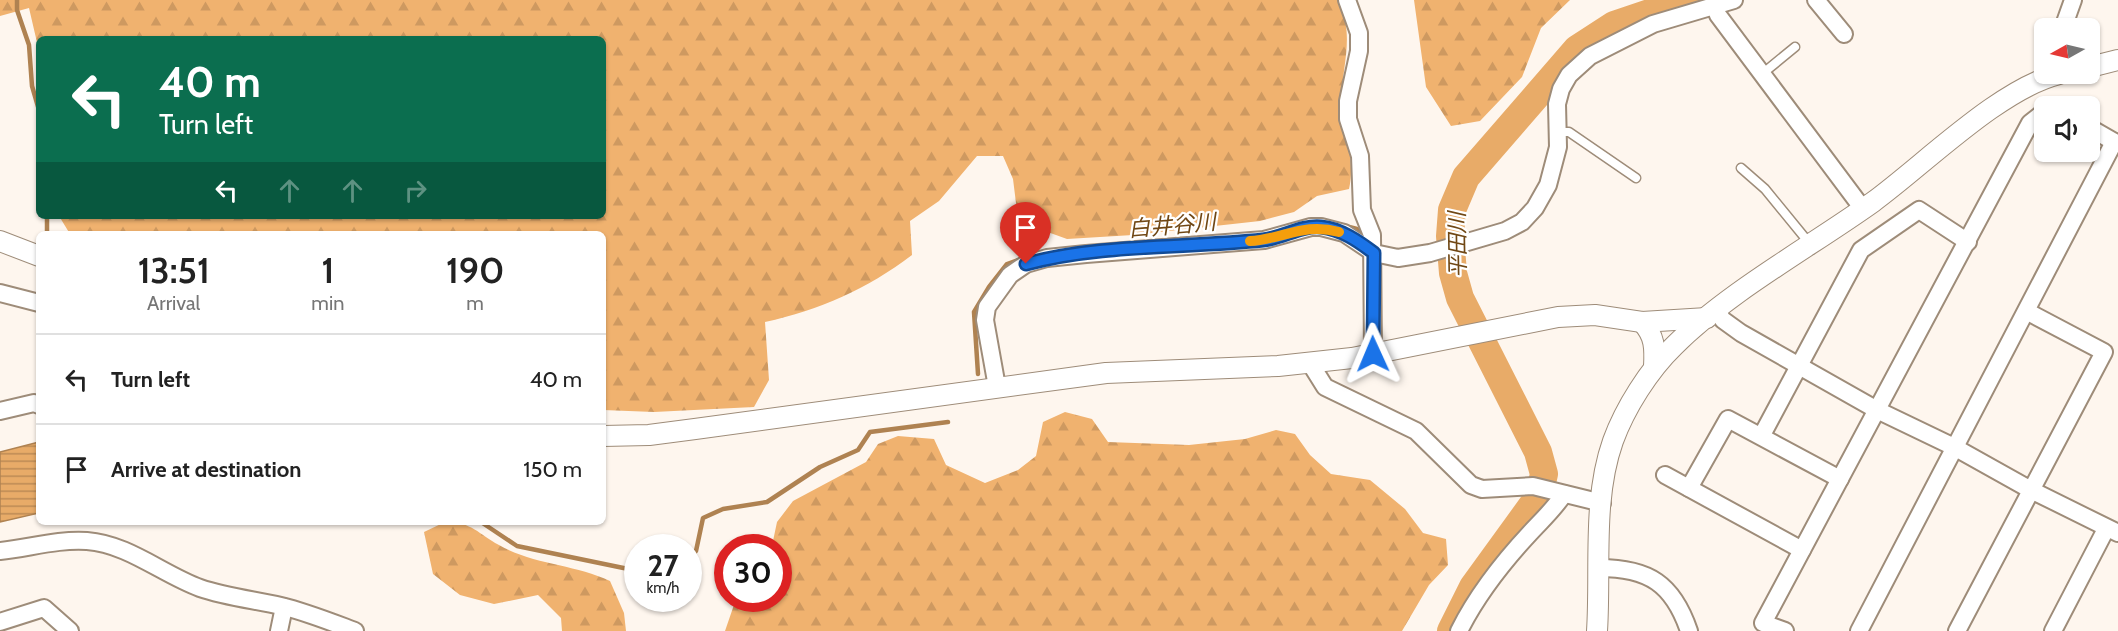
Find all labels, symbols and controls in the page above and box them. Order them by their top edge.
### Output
north arrow [2034,18,2100,84]
map controls [2034,18,2100,162]
text: 40 m [159,56,261,108]
icon: left [60,60,138,138]
button: sound [2034,96,2100,162]
text: Turn left [159,108,253,141]
icon: left [210,174,243,207]
icon: ahead [273,174,306,207]
icon: ahead [336,174,369,207]
icon: right [399,174,432,207]
pin [1000,202,1051,264]
water label: 白井谷川 [1127,208,1219,243]
water label: 平田川 [1443,210,1472,278]
icon: arrive [1009,211,1042,244]
text: 13:51 [138,248,210,292]
text: 1 [321,248,334,292]
text: 190 [446,248,504,292]
text: Arrival [147,291,200,315]
text: min [311,291,344,315]
text: m [466,291,484,315]
position arrow [1341,322,1405,386]
icon: left [60,363,93,396]
text: Turn left [111,366,190,393]
text: 40 m [530,366,582,393]
icon: arrive [60,453,93,486]
text: Arrive at destination [111,456,301,483]
text: 150 m [523,456,582,483]
speed limit sign: 30 [714,534,792,612]
text: 27 [647,547,679,584]
text: km/h [647,579,679,597]

